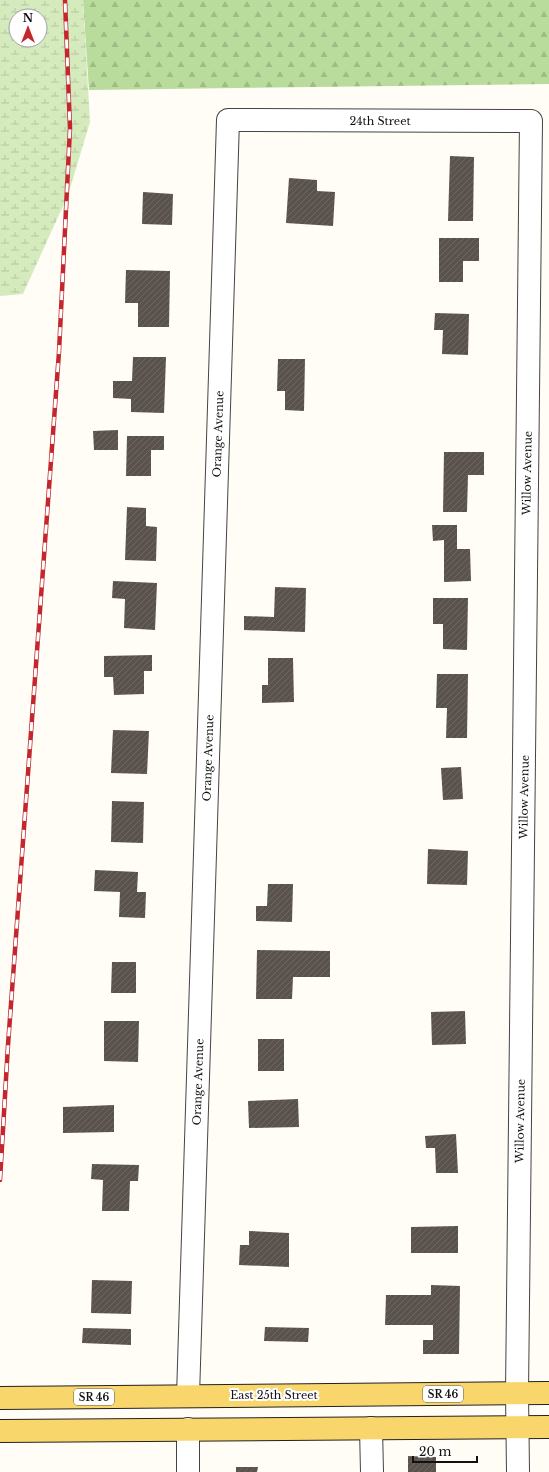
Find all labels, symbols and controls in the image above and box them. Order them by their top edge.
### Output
north arrow [8,8,48,48]
text: N [23,11,34,25]
street label: 24th Street [349,114,411,128]
street label: Orange Avenue [209,390,227,478]
street label: Willow Avenue [519,431,535,516]
street label: Orange Avenue [199,714,217,802]
street label: Willow Avenue [516,755,532,840]
street label: Orange Avenue [189,1038,207,1126]
street label: Willow Avenue [512,1079,528,1164]
road number: SR 46 [423,1386,463,1402]
street label: East 25th Street [230,1388,319,1402]
road number: SR 46 [74,1389,114,1405]
scale bar [413,1438,477,1464]
text: 20 m [419,1444,451,1459]

